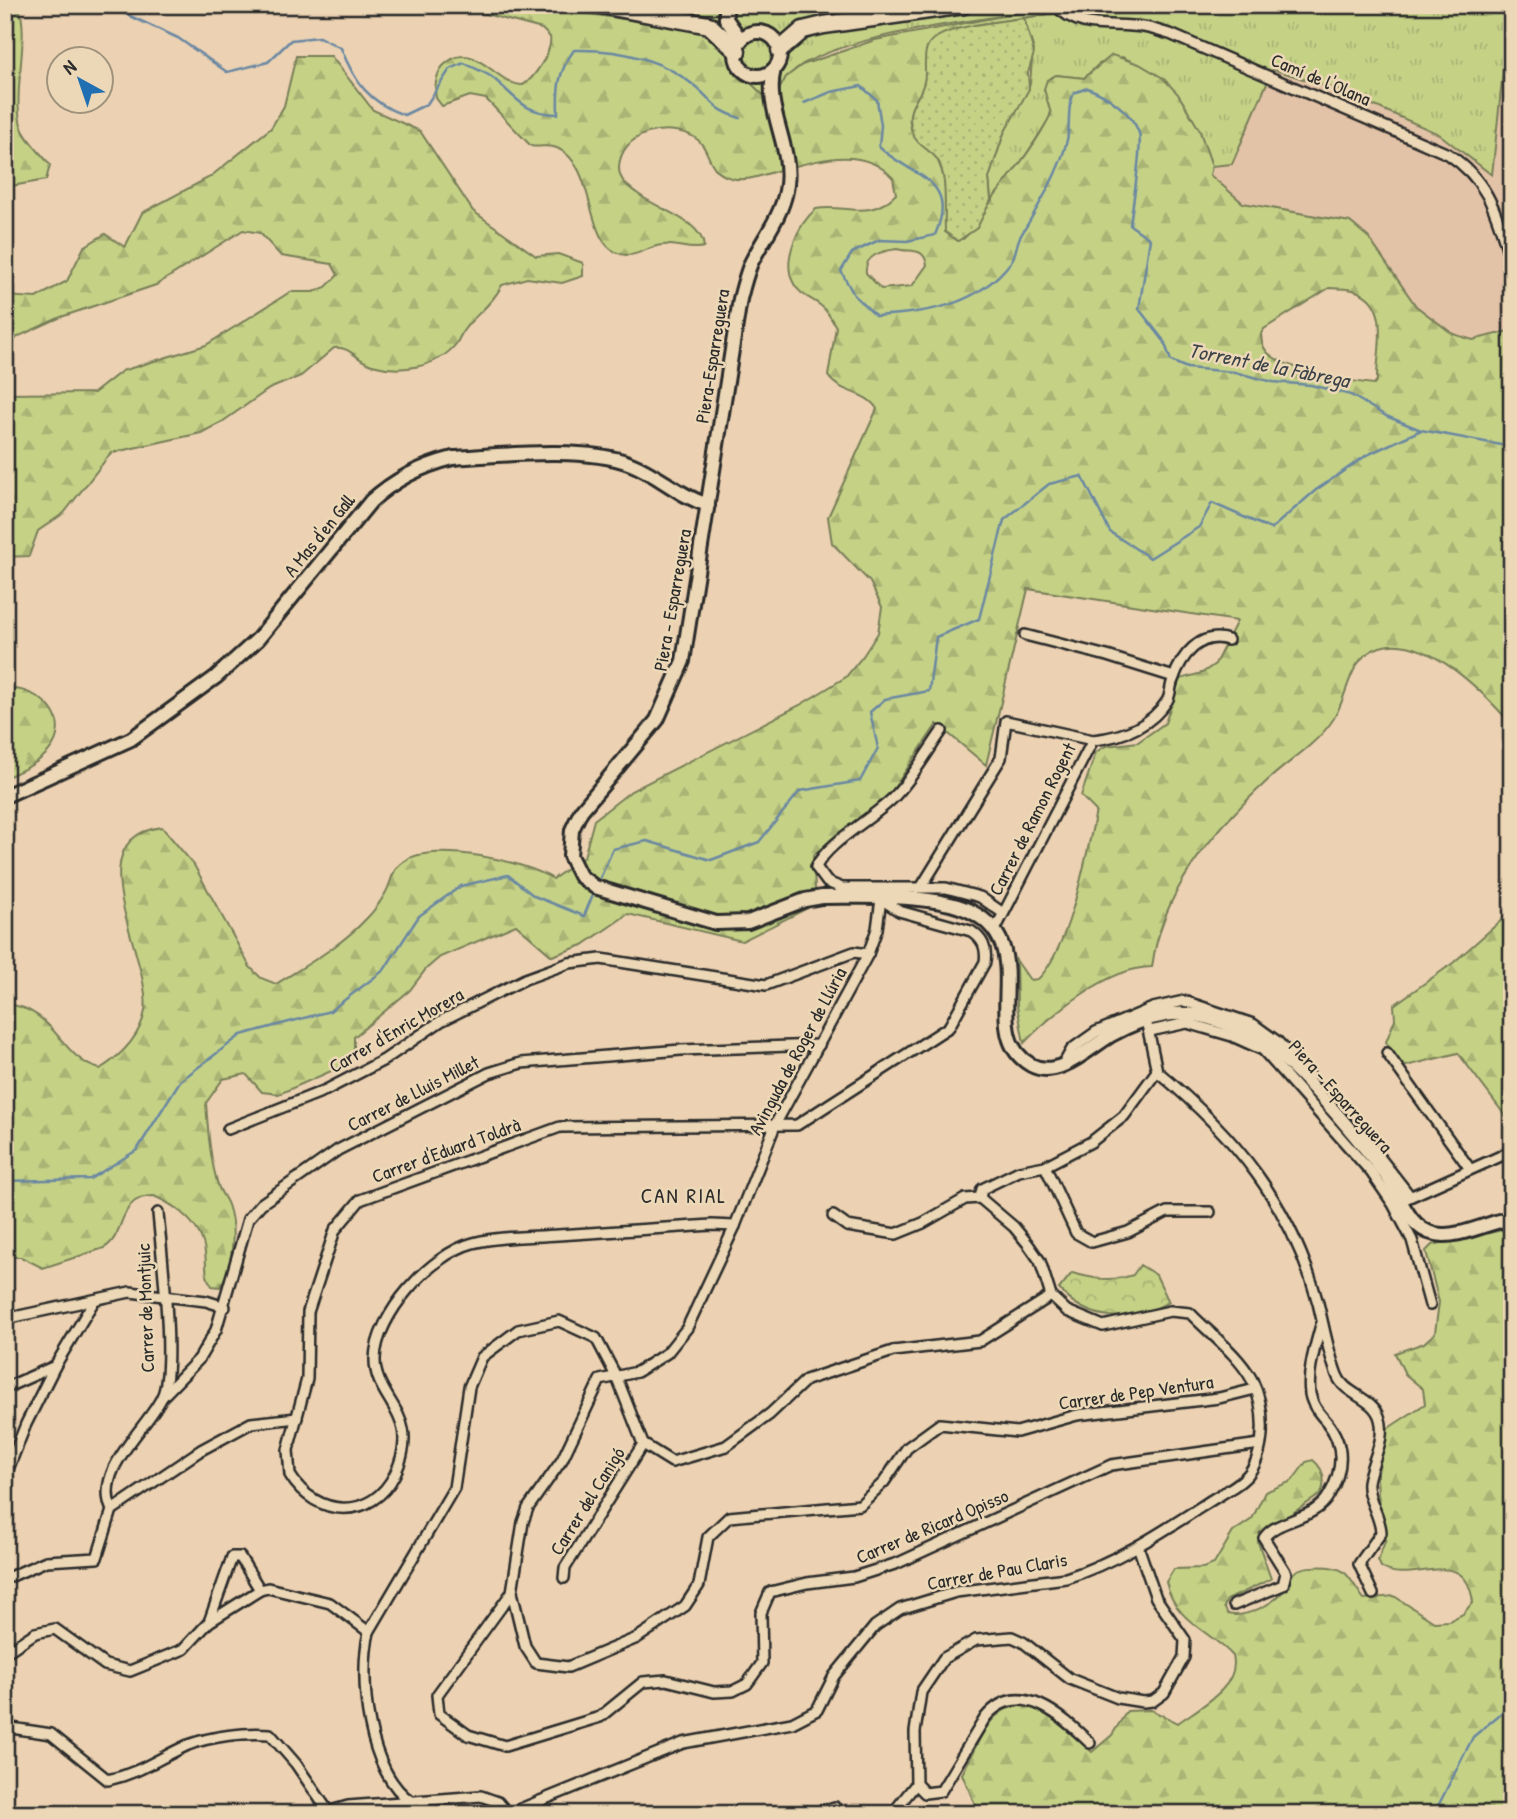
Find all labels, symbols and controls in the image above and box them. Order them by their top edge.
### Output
north arrow [46,46,116,116]
street label: Camí de l'Olana [1267,46,1375,112]
text: N [57,54,81,80]
street label: Piera-Esparreguera [689,287,736,425]
water label: Torrent de la Fàbrega [1186,335,1355,395]
street label: A Mas d'en Gall [277,487,361,582]
street label: Piera - Esparreguera [647,526,697,673]
street label: Carrer de Ramon Rogent [982,738,1082,900]
street label: Avinguda de Roger de Llúria [742,962,852,1139]
street label: Carrer d'Enric Morera [324,981,468,1079]
street label: Piera - Esparreguera [1283,1034,1399,1159]
street label: Carrer de Lluis Millet [343,1048,484,1137]
street label: Carrer d'Eduard Toldrà [368,1111,524,1189]
district label: CAN RIAL [641,1181,727,1210]
street label: Carrer de Montjuic [130,1243,160,1373]
street label: Carrer de Pep Ventura [1057,1368,1216,1416]
street label: Carrer del Canigó [543,1442,631,1560]
street label: Carrer de Ricard Opisso [852,1482,1012,1570]
street label: Carrer de Pau Claris [925,1546,1069,1596]

